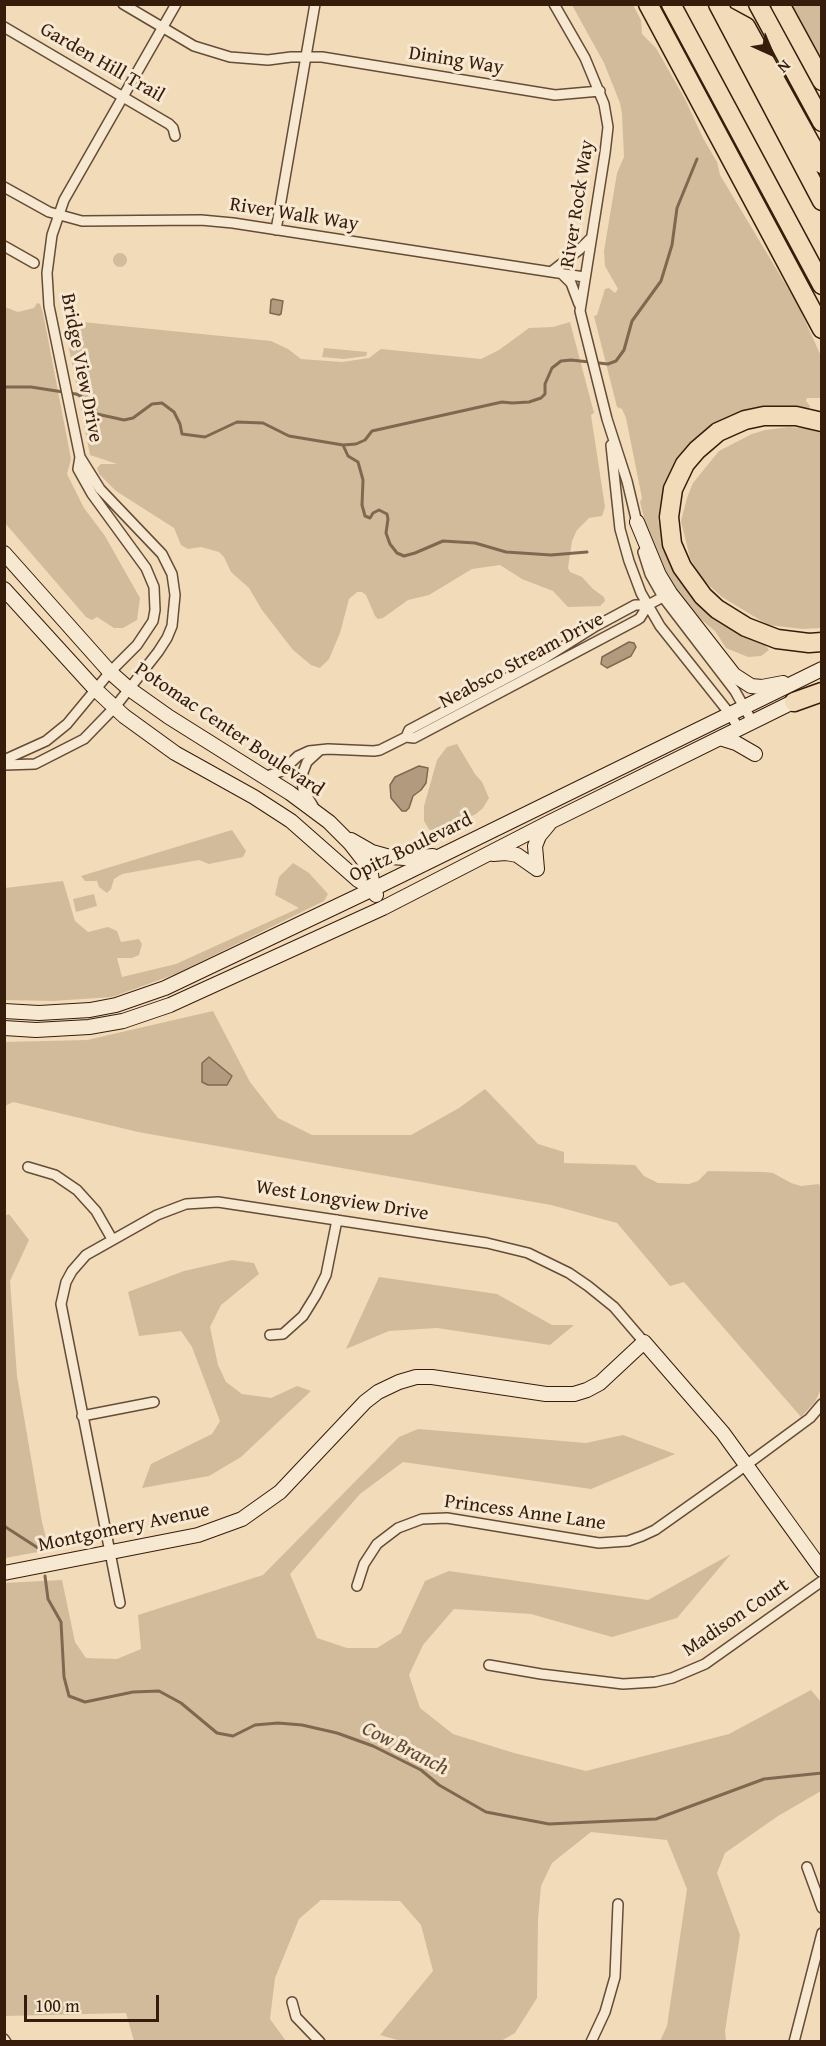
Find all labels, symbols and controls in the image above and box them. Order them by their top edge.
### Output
street label: Garden Hill Trail [36,18,168,108]
north arrow [742,24,802,84]
street label: Dining Way [407,42,505,80]
text: N [772,55,797,79]
street label: River Rock Way [556,138,600,270]
street label: River Walk Way [228,193,360,237]
street label: Bridge View Drive [55,292,107,444]
street label: Neabsco Stream Drive [436,607,608,715]
street label: Potomac Center Boulevard [130,658,328,802]
street label: Opitz Boulevard [346,808,476,888]
street label: West Longview Drive [254,1175,430,1227]
street label: Princess Anne Lane [443,1490,607,1536]
street label: Montgomery Avenue [36,1498,212,1558]
street label: Madison Court [678,1574,794,1662]
water label: Cow Branch [358,1716,452,1782]
scale bar [27,1983,162,2021]
text: 100 m [35,1992,80,2019]

